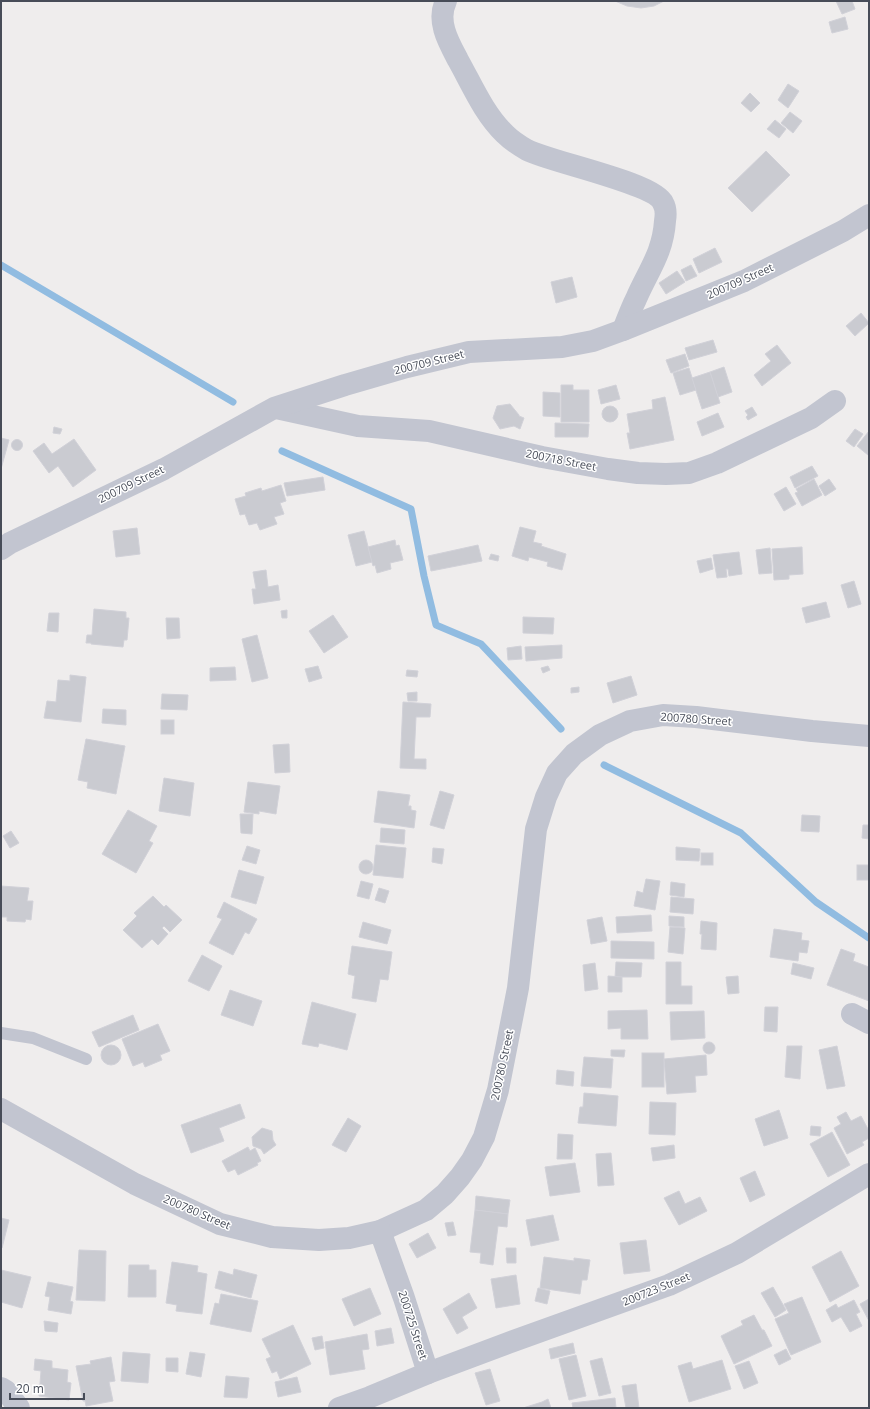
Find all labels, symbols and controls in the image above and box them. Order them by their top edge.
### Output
street label: 200709 Street [704,259,775,302]
street label: 200709 Street [392,346,465,377]
street label: 200718 Street [525,445,598,474]
street label: 200709 Street [95,461,166,506]
street label: 200780 Street [660,709,732,728]
street label: 200780 Street [487,1028,516,1101]
street label: 200780 Street [161,1191,233,1232]
street label: 200723 Street [620,1268,692,1309]
street label: 200725 Street [395,1289,432,1361]
scale bar [10,1375,84,1401]
text: 20 m [16,1380,44,1397]

